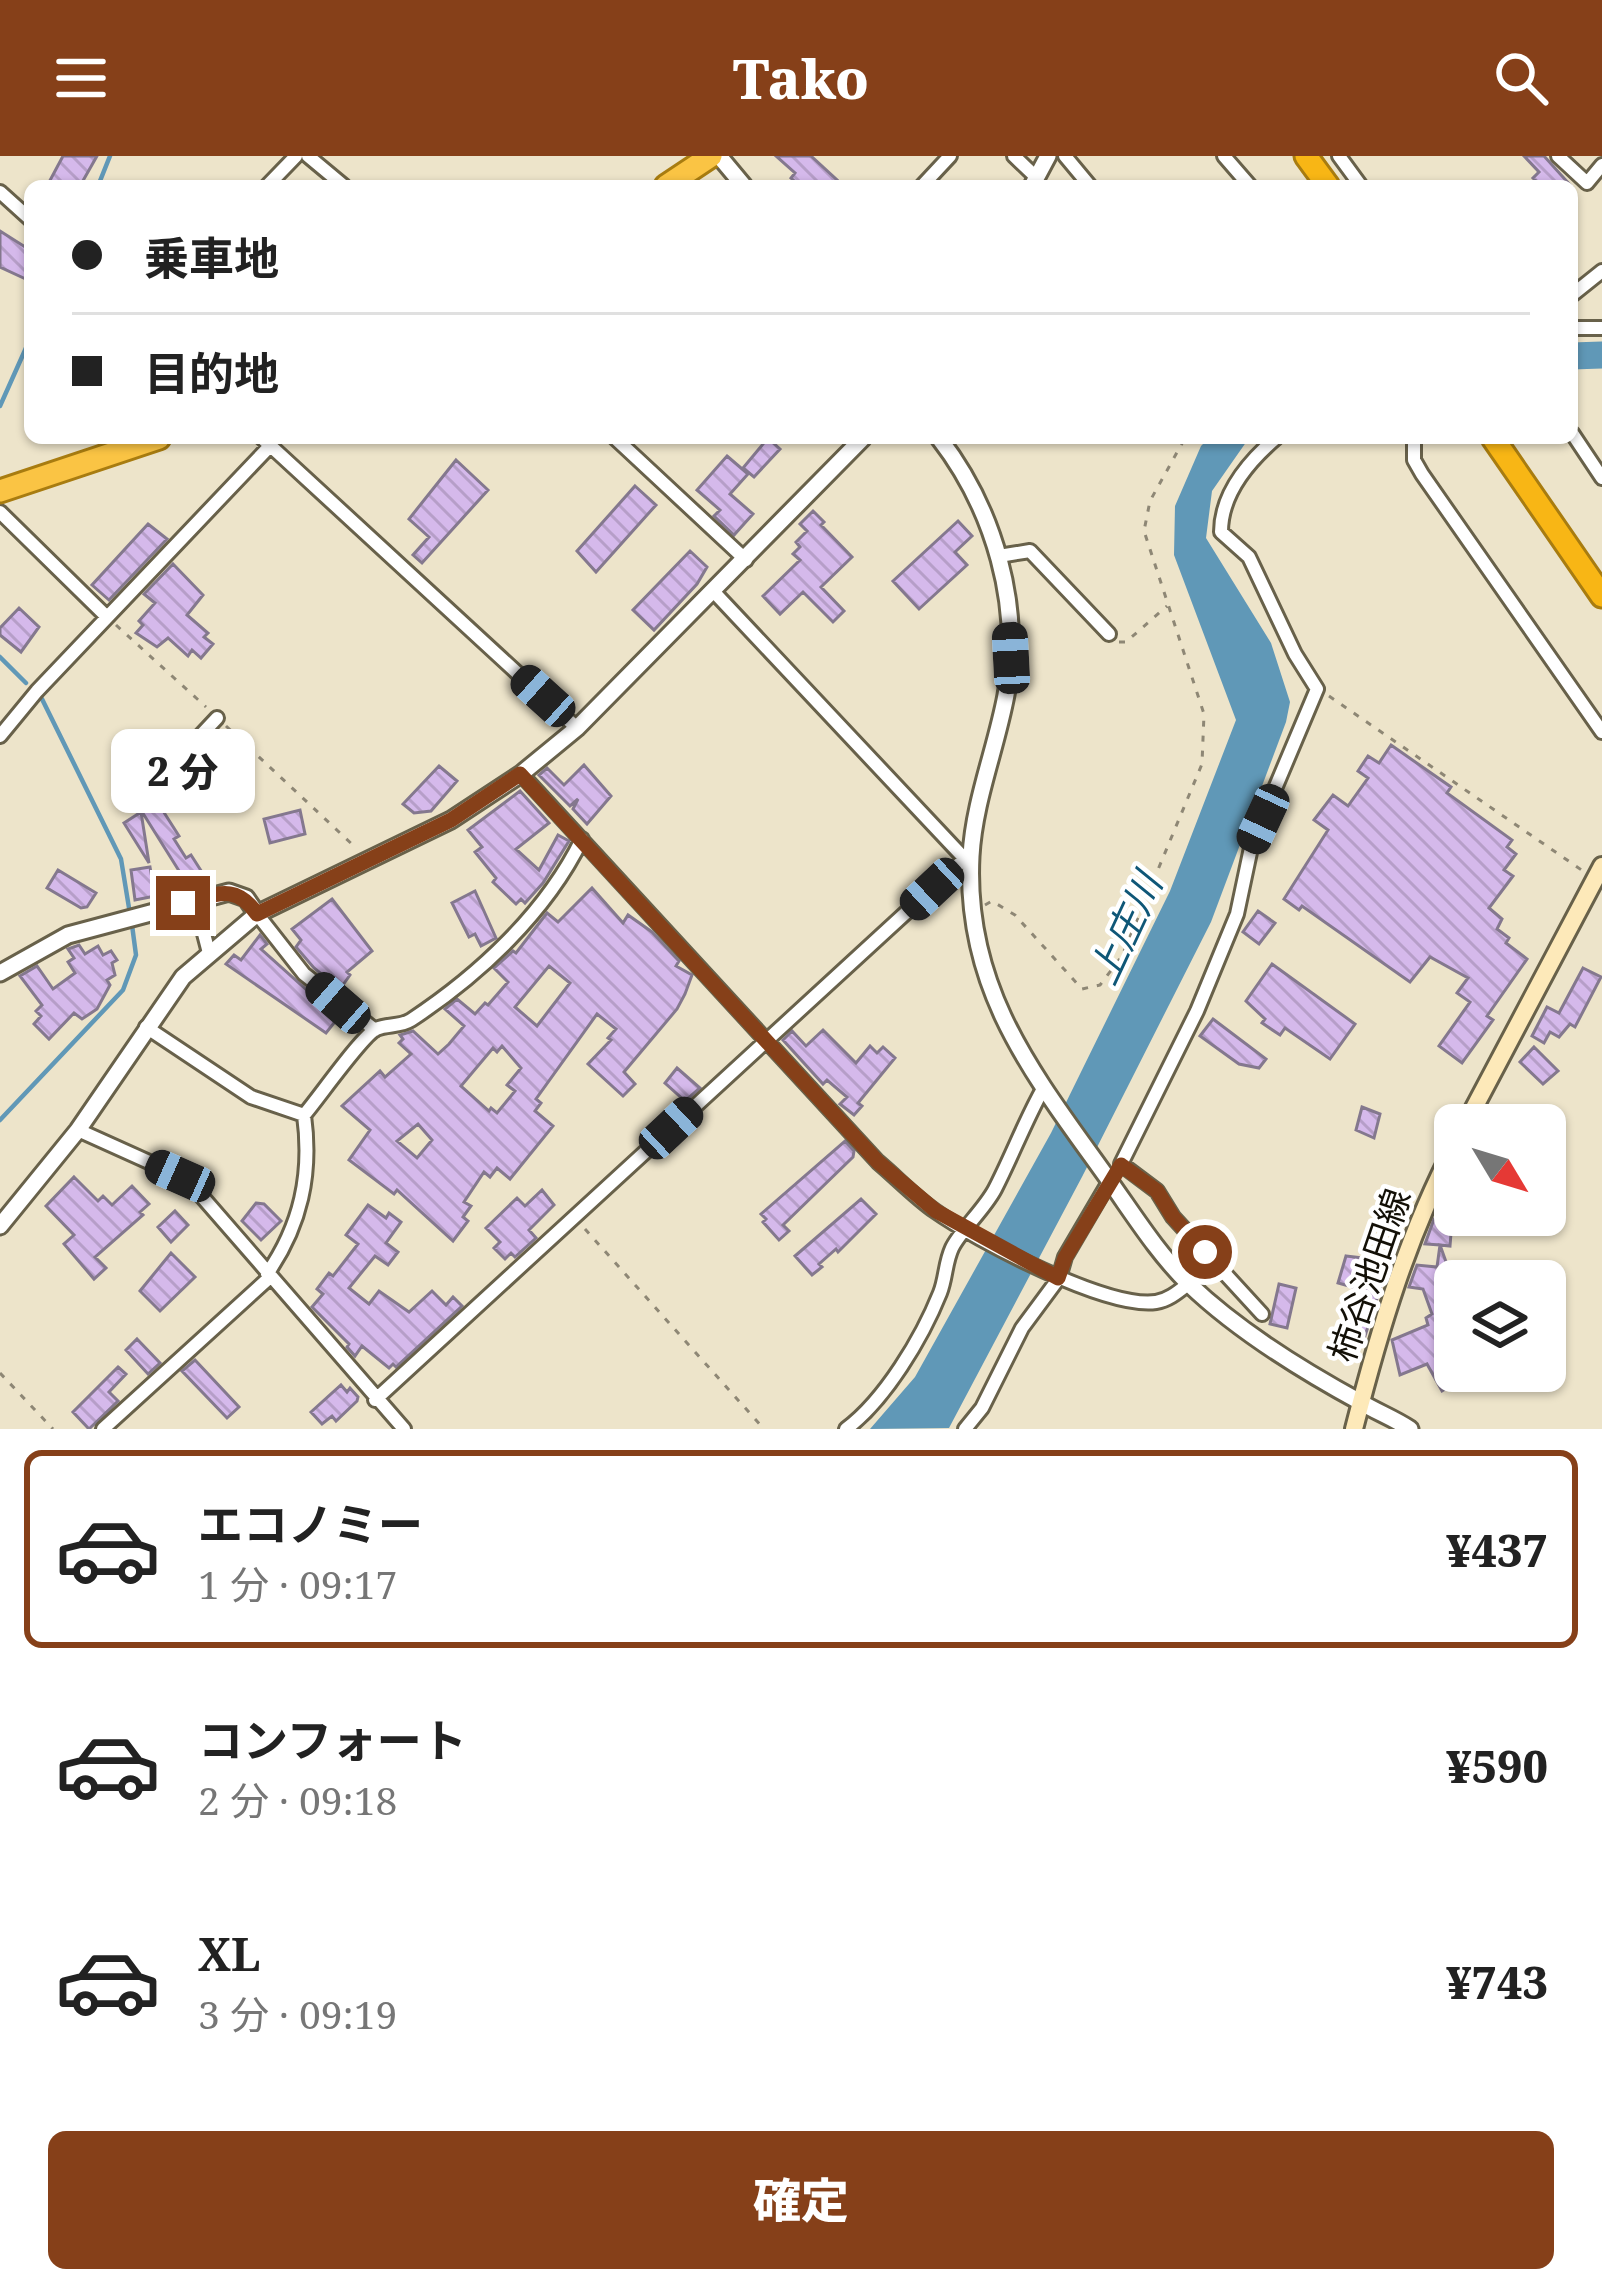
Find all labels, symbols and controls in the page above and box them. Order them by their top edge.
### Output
text: Tako [733,41,869,115]
icon: menu [48,45,114,111]
icon: search [1488,45,1554,111]
text: 乗車地 [144,227,279,288]
text: 目的地 [144,342,279,403]
car [991,621,1031,695]
car [504,659,582,733]
callout: 2 分 [111,729,255,813]
text: 2 分 [147,744,219,797]
car [1231,779,1295,859]
car [893,851,971,927]
water label: 上庄川 [1075,860,1174,992]
route end [156,876,210,930]
car [299,966,377,1040]
car [632,1090,710,1166]
north arrow [1434,1104,1566,1236]
map controls [1434,1104,1566,1392]
car [140,1145,220,1207]
street label: 柿谷池田線 [1317,1182,1421,1368]
route start [1178,1225,1232,1279]
button: layers [1434,1260,1566,1392]
text: エコノミー [198,1493,423,1554]
icon: car [54,1495,162,1603]
text: ¥437 [1446,1519,1548,1580]
text: 1 分 · 09:17 [198,1557,397,1610]
text: コンフォート [198,1709,467,1770]
icon: car [54,1711,162,1819]
text: ¥590 [1446,1735,1548,1796]
text: 2 分 · 09:18 [198,1773,397,1826]
text: XL [198,1923,260,1984]
icon: car [54,1927,162,2035]
text: ¥743 [1446,1951,1548,2012]
text: 3 分 · 09:19 [198,1987,397,2040]
button: 確定 [48,2131,1554,2269]

